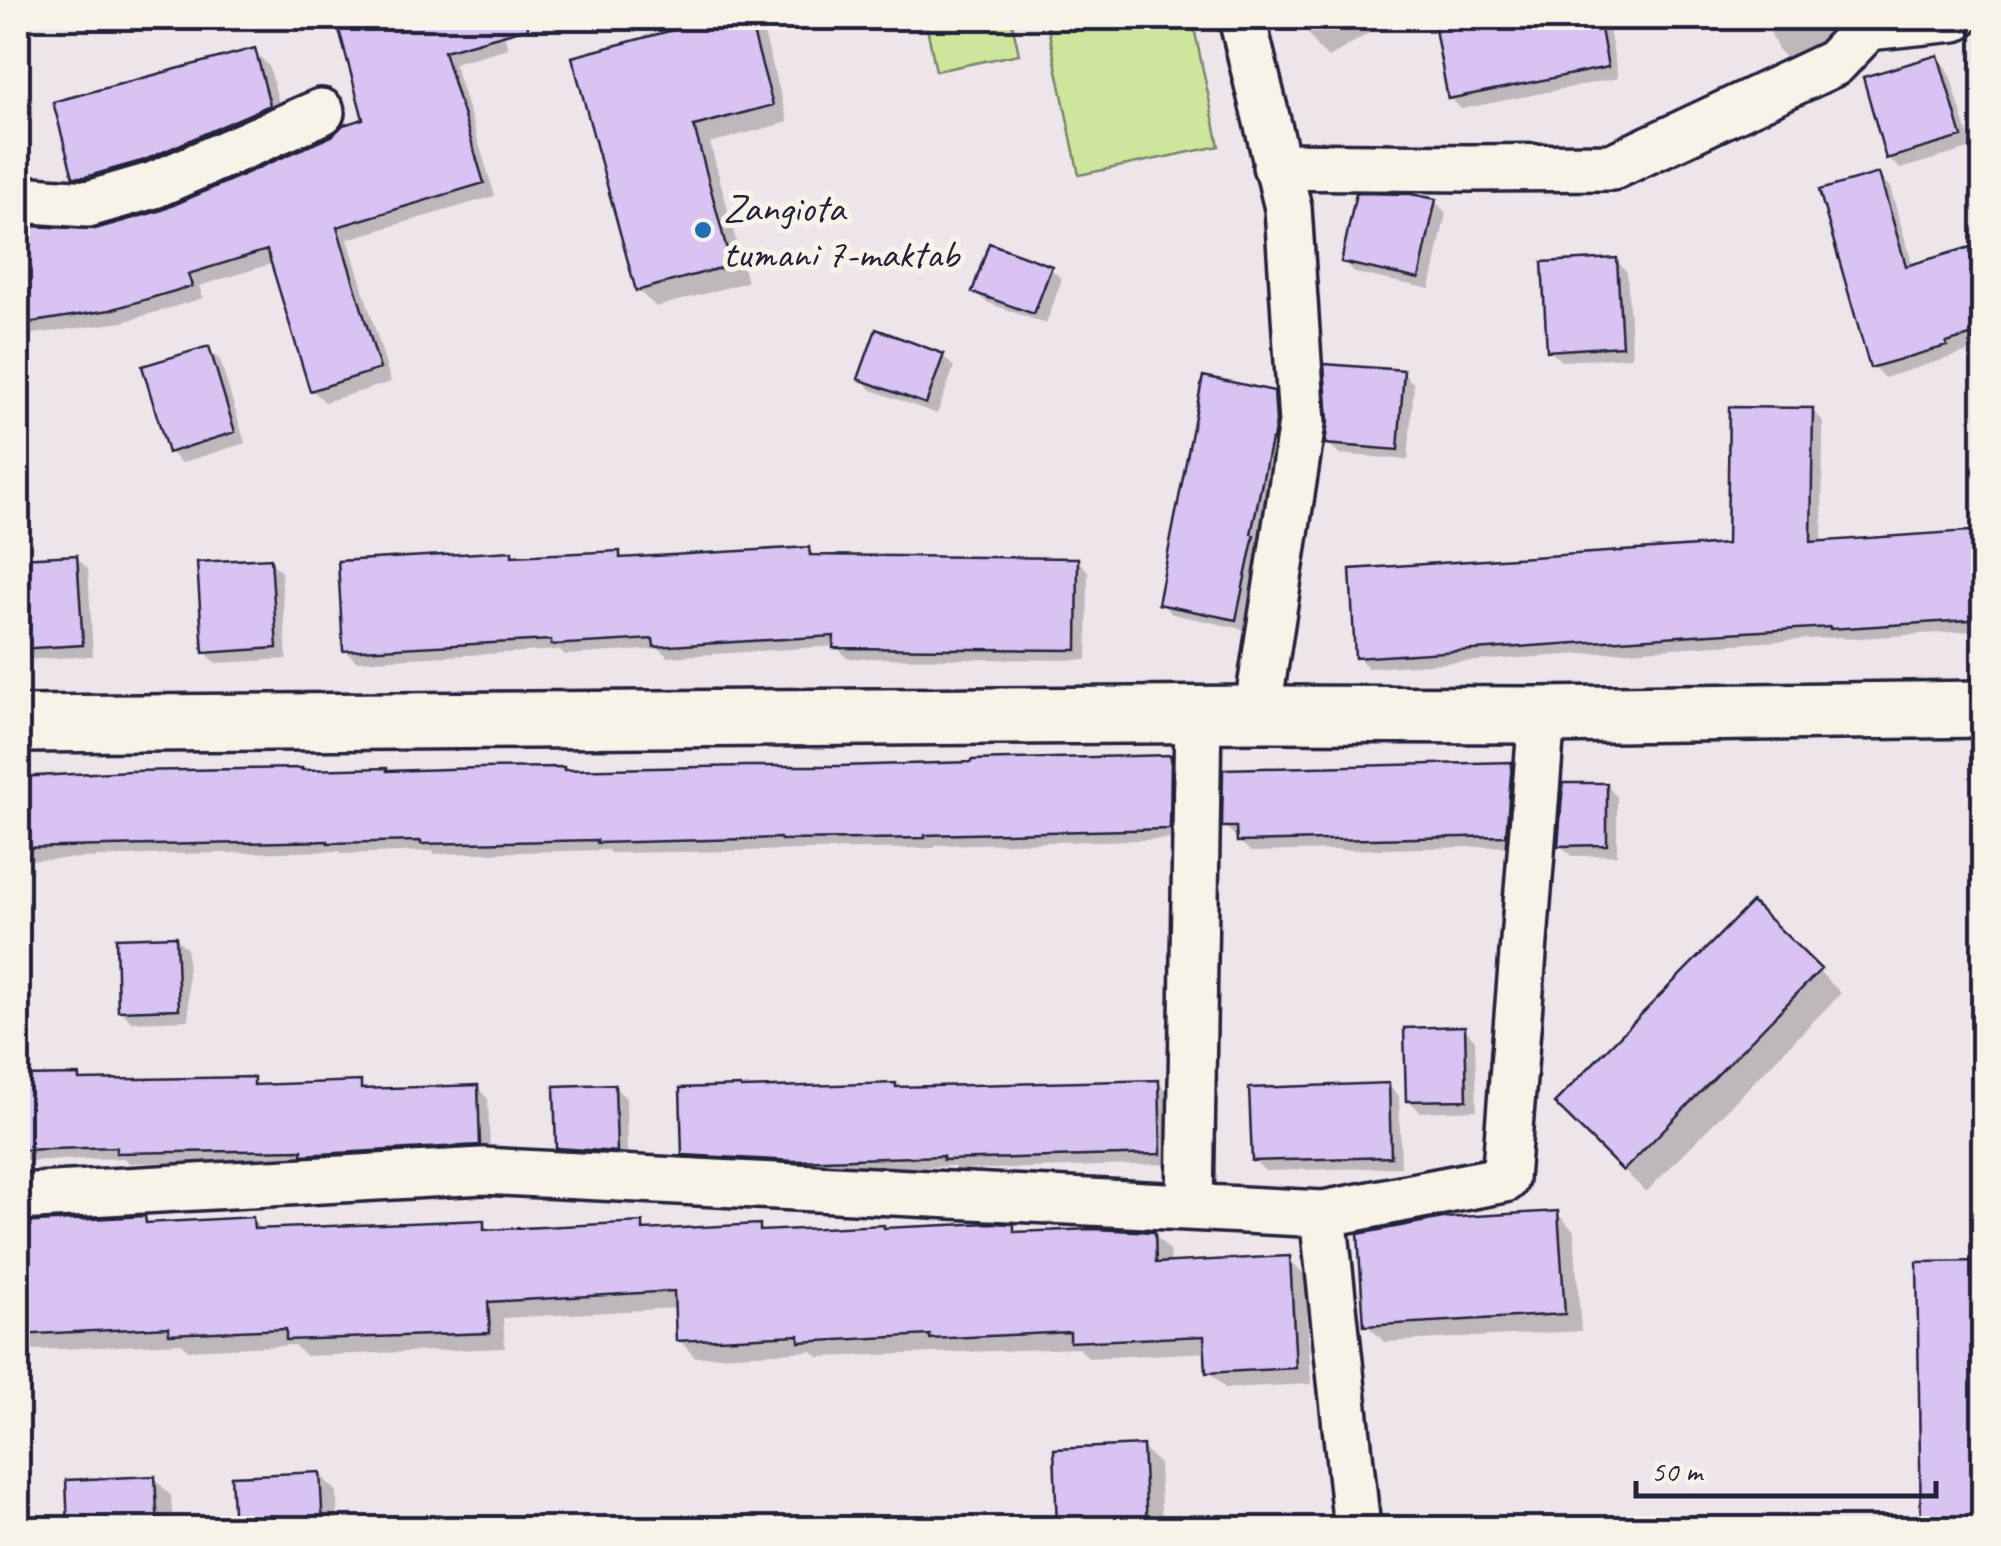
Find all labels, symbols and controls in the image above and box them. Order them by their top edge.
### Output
place label: Zangiota tumani 7-maktab [723,183,962,279]
marker: Zangiota tumani 7-maktab [692,219,714,241]
scale bar [1636,1436,1936,1498]
text: 50 m [1651,1452,1704,1490]

